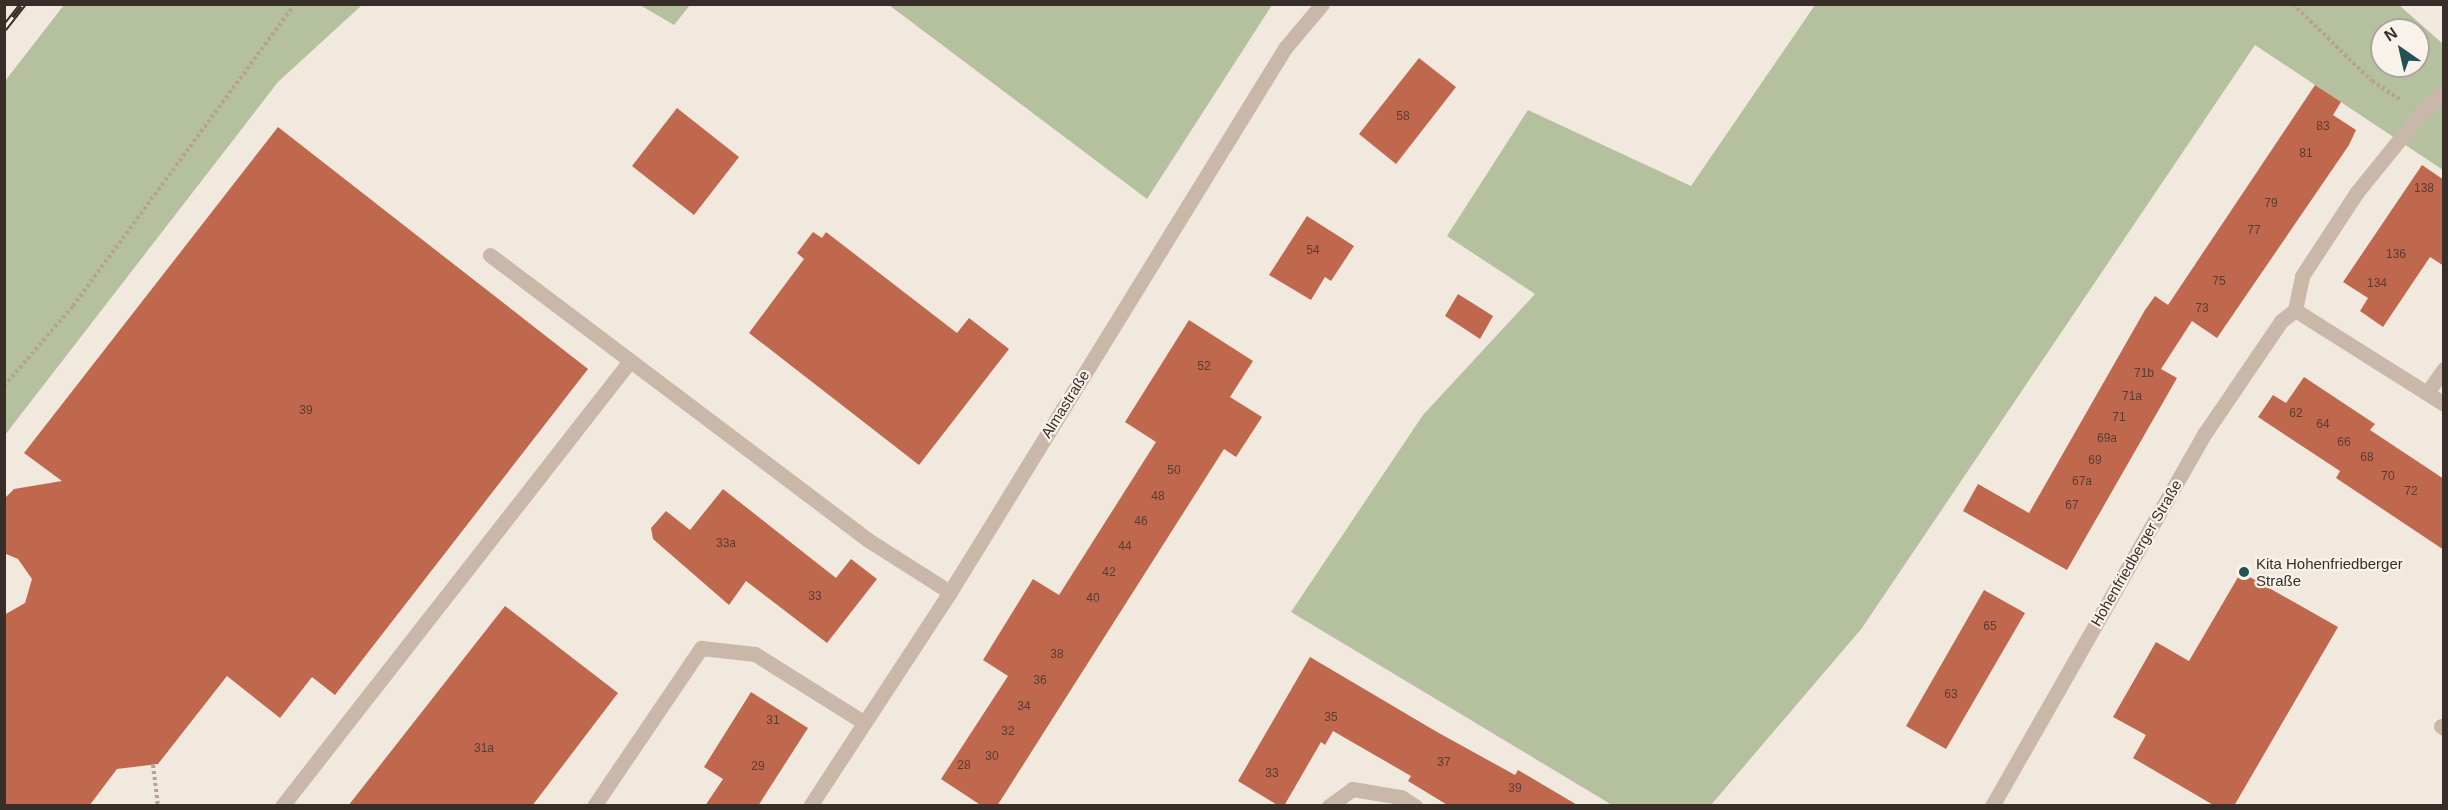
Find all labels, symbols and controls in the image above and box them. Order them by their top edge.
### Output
north arrow [2370,18,2430,78]
text: N [2381,24,2400,45]
house number: 58 [1396,110,1410,124]
house number: 83 [2316,120,2330,134]
house number: 81 [2299,147,2313,161]
house number: 138 [2414,182,2434,196]
house number: 79 [2264,197,2278,211]
house number: 77 [2247,224,2261,238]
house number: 54 [1306,244,1320,258]
house number: 136 [2386,248,2406,262]
house number: 75 [2212,275,2226,289]
house number: 134 [2367,277,2387,291]
house number: 73 [2195,302,2209,316]
house number: 52 [1197,360,1211,374]
street label: Almastraße [1037,367,1093,441]
house number: 71b [2134,367,2154,381]
house number: 71a [2122,390,2142,404]
house number: 39 [299,404,313,418]
house number: 62 [2289,407,2303,421]
house number: 71 [2112,411,2126,425]
house number: 64 [2316,418,2330,432]
house number: 69a [2097,432,2117,446]
house number: 66 [2337,436,2351,450]
house number: 68 [2360,451,2374,465]
house number: 69 [2088,454,2102,468]
house number: 50 [1167,464,1181,478]
house number: 70 [2381,470,2395,484]
house number: 67a [2072,475,2092,489]
street label: Hohenfriedberger Straße [2087,477,2185,629]
house number: 72 [2404,485,2418,499]
house number: 48 [1151,490,1165,504]
house number: 67 [2065,499,2079,513]
house number: 46 [1134,515,1148,529]
house number: 33a [716,537,736,551]
house number: 44 [1118,540,1132,554]
place label: Kita Hohenfriedberger Straße [2256,554,2403,589]
marker: Kita Hohenfriedberger Straße [2237,565,2251,579]
house number: 42 [1102,566,1116,580]
house number: 33 [808,590,822,604]
house number: 40 [1086,592,1100,606]
house number: 65 [1983,620,1997,634]
house number: 38 [1050,648,1064,662]
house number: 36 [1033,674,1047,688]
house number: 63 [1944,688,1958,702]
house number: 34 [1017,700,1031,714]
house number: 35 [1324,711,1338,725]
house number: 31 [766,714,780,728]
house number: 32 [1001,725,1015,739]
house number: 31a [474,742,494,756]
house number: 30 [985,750,999,764]
house number: 37 [1437,756,1451,770]
house number: 28 [957,759,971,773]
house number: 29 [751,760,765,774]
house number: 33 [1265,767,1279,781]
house number: 39 [1508,782,1522,796]

